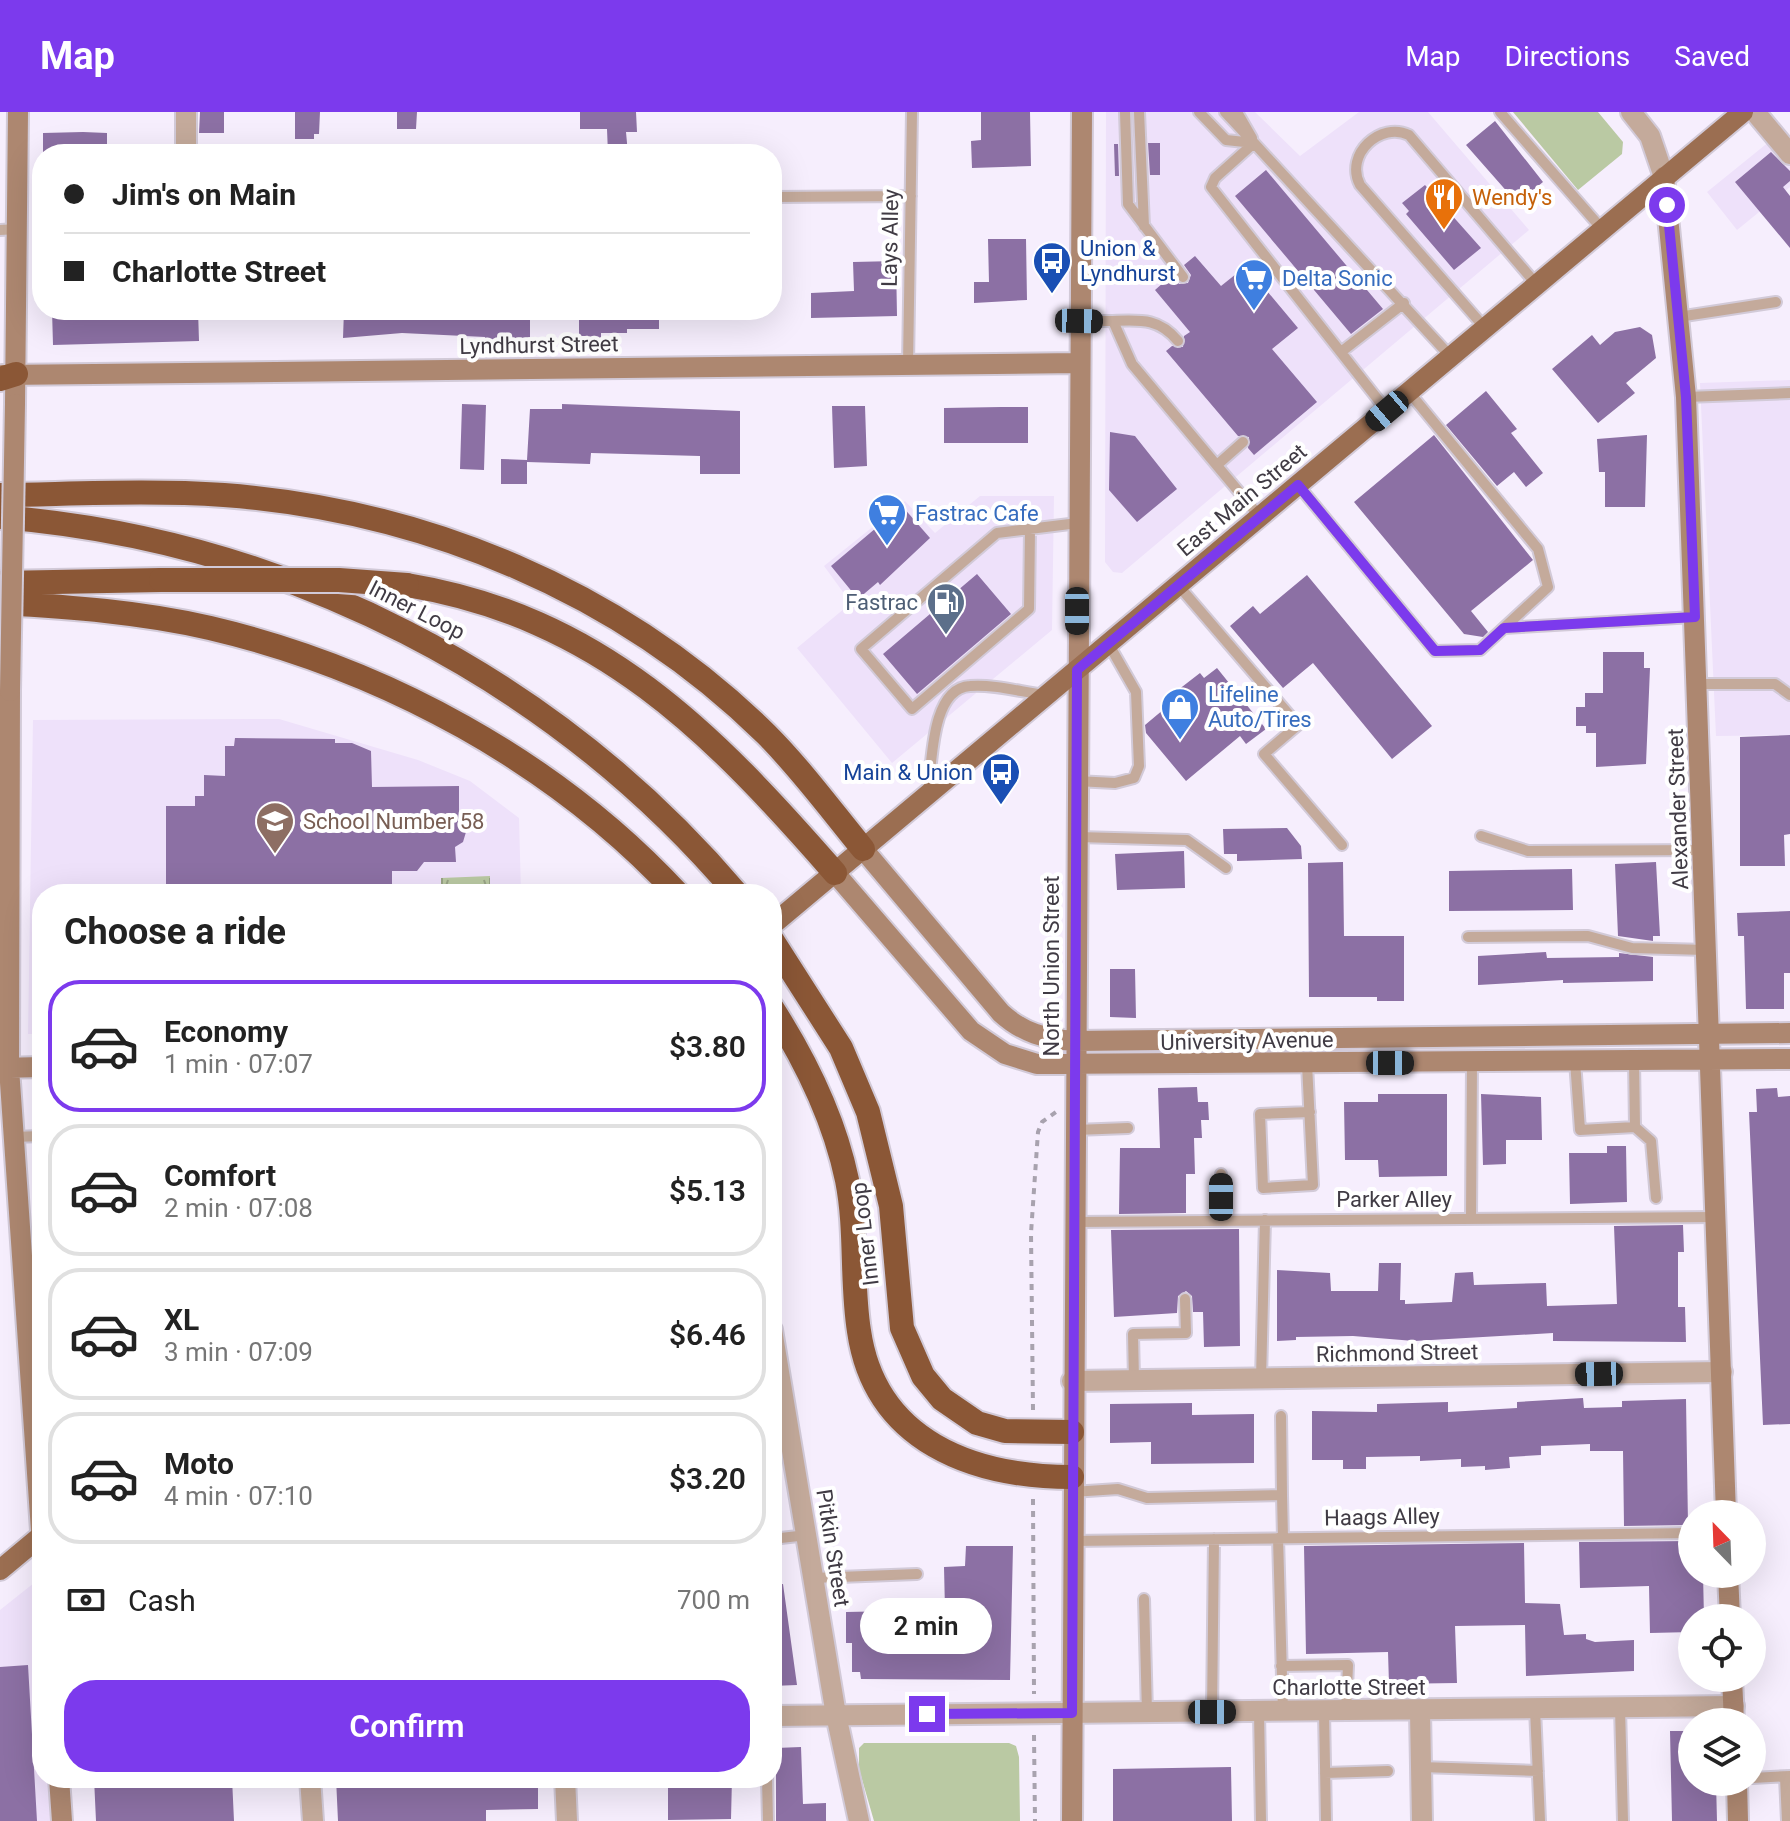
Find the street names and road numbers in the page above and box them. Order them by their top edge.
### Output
street label: Lays Alley [877,188,903,287]
street label: Lyndhurst Street [459,331,619,359]
street label: East Main Street [1172,439,1312,561]
street label: Inner Loop [365,575,469,645]
street label: Alexander Street [1663,728,1693,890]
street label: North Union Street [1039,876,1064,1056]
street label: University Avenue [1160,1027,1334,1055]
street label: Inner Loop [846,1181,884,1287]
street label: Parker Alley [1336,1187,1452,1212]
street label: Richmond Street [1316,1339,1478,1367]
street label: Pitkin Street [811,1487,855,1609]
street label: Haags Alley [1324,1503,1441,1531]
street label: Charlotte Street [1272,1675,1426,1700]

